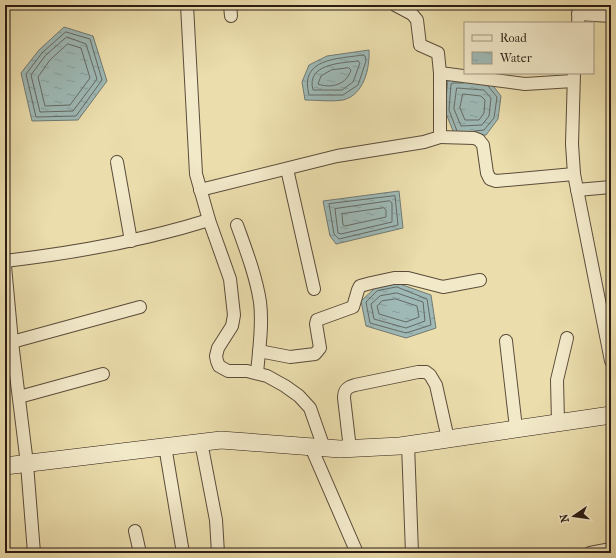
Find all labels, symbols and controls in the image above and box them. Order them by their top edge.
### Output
legend [464,22,594,74]
text: Road [500,31,527,45]
text: Water [499,51,533,65]
north arrow [554,496,594,536]
text: N [557,512,572,524]

